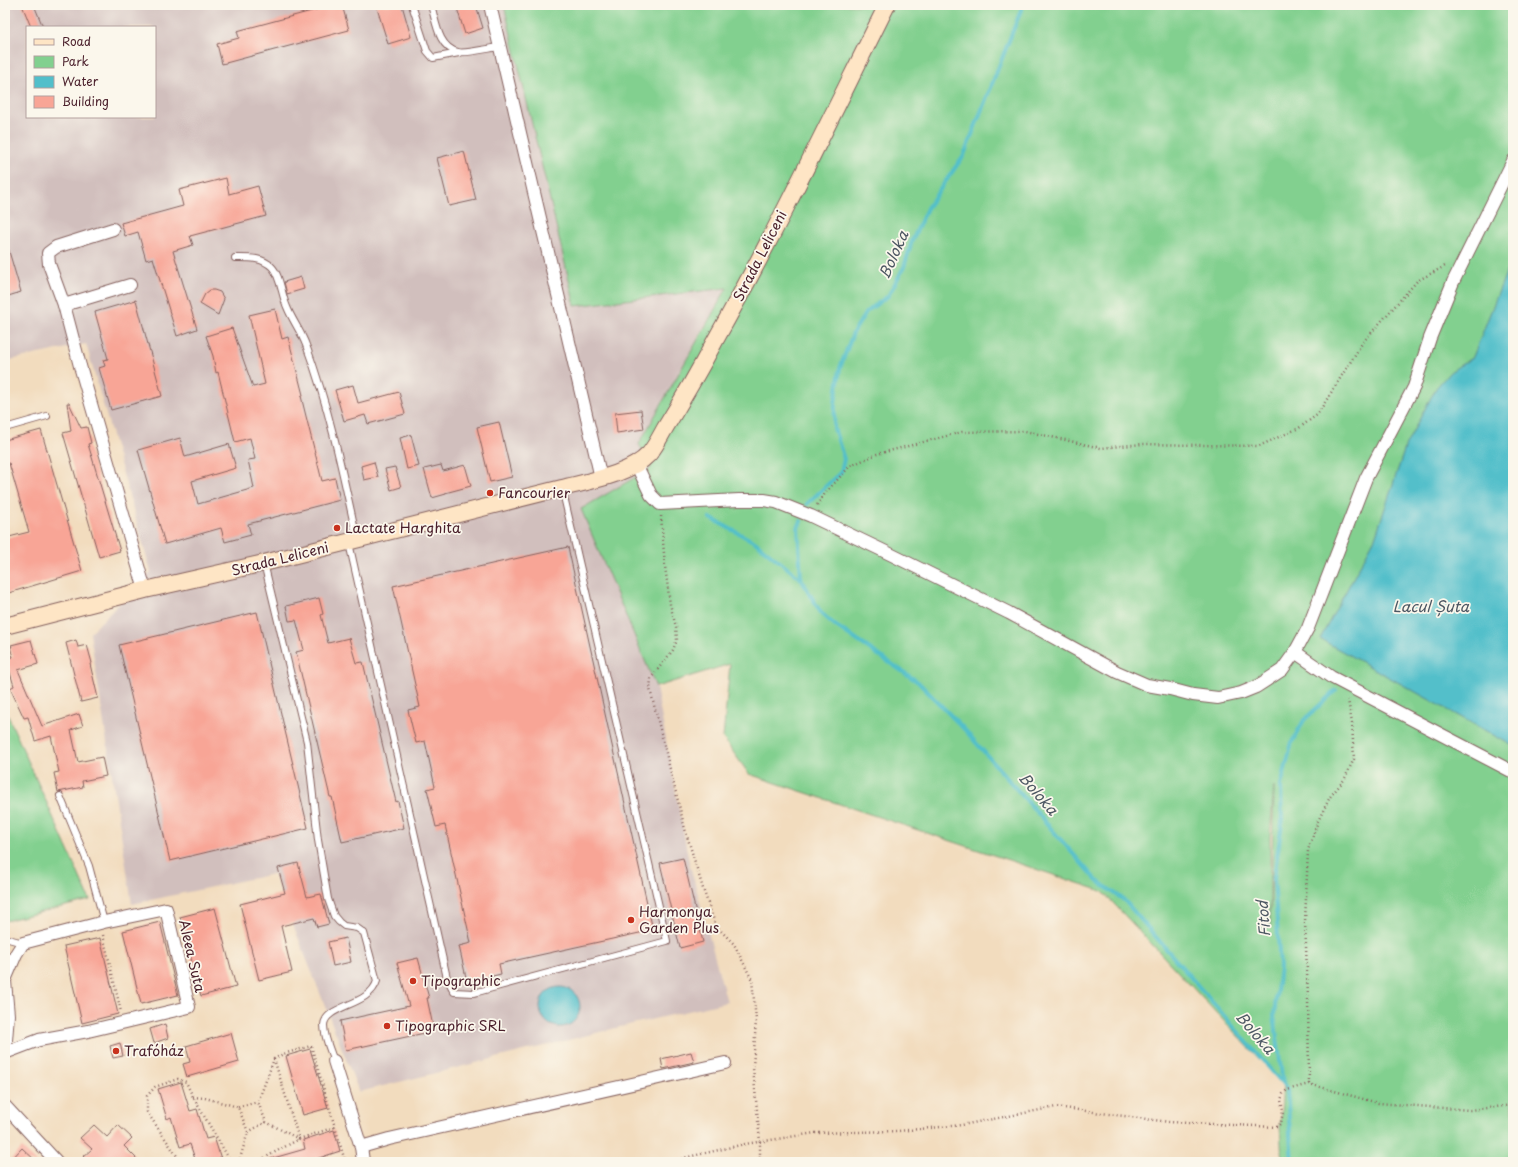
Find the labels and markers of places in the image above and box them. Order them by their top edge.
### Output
place label: Fancourier [498,482,571,503]
marker: Fancourier [485,488,495,498]
place label: Lactate Harghita [345,517,461,538]
marker: Lactate Harghita [332,523,342,533]
place label: Harmonya Garden Plus [639,901,719,938]
marker: Harmonya Garden Plus [626,915,636,925]
place label: Tipographic [421,970,501,991]
marker: Tipographic [408,976,418,986]
place label: Tipographic SRL [395,1015,506,1036]
marker: Tipographic SRL [382,1021,392,1031]
place label: Trafóház [124,1040,184,1061]
marker: Trafóház [111,1046,121,1056]

